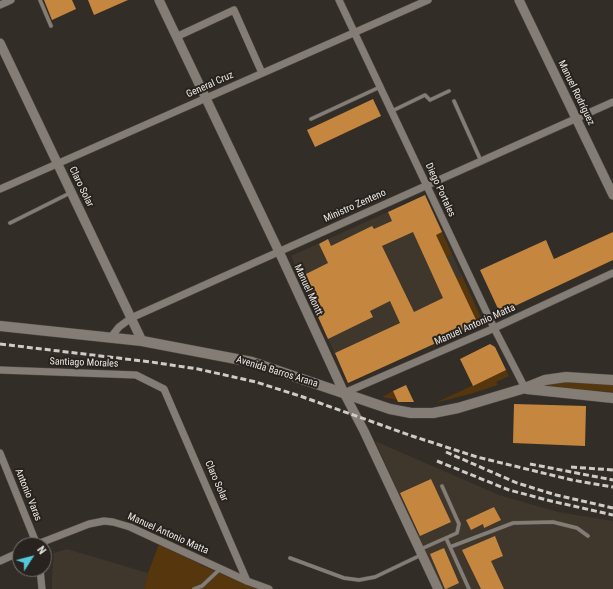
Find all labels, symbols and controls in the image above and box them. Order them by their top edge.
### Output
street label: Manuel Rodríguez [555,59,597,127]
street label: General Cruz [185,69,235,101]
street label: Diego Portales [422,161,458,219]
street label: Claro Solar [66,165,96,209]
street label: Ministro Zenteno [322,187,388,225]
street label: Manuel Montt [291,263,325,317]
street label: Manuel Antonio Matta [433,302,517,348]
street label: Avenida Barros Arana [235,354,319,390]
street label: Santiago Morales [49,356,119,370]
street label: Claro Solar [202,459,230,503]
street label: Antonio Varas [12,467,44,523]
street label: Manuel Antonio Matta [126,511,210,557]
north arrow [12,537,52,577]
text: N [34,544,49,557]

